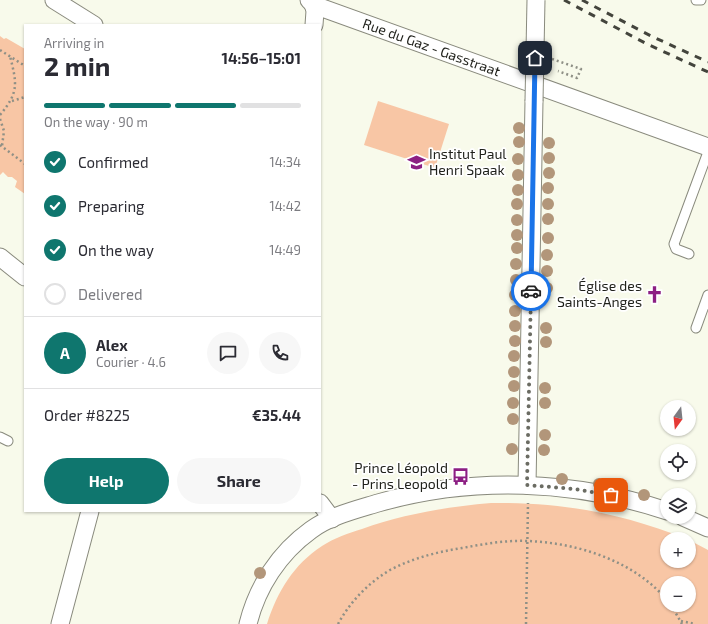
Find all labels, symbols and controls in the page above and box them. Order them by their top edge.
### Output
street label: Rue du Gaz - Gasstraat [361,14,503,79]
text: Arriving in [44,35,104,51]
pin [518,41,552,75]
icon: home [524,47,546,69]
text: 14:56–15:01 [221,49,301,67]
text: 2 min [44,50,110,81]
text: On the way · 90 m [44,114,148,130]
place label: Institut Paul Henri Spaak [429,145,507,178]
icon: check [44,151,66,173]
school or university icon: Institut Paul Henri Spaak [406,152,426,172]
text: Confirmed [78,153,149,171]
text: 14:34 [270,154,301,170]
icon: check [44,195,66,217]
text: Preparing [78,197,144,215]
text: 14:42 [269,198,301,214]
icon: check [44,239,66,261]
text: On the way [78,241,154,259]
text: 14:49 [269,242,301,258]
courier [511,271,551,311]
place label: Église des Saints-Anges [557,277,642,310]
icon: car [520,280,542,302]
church icon: Église des Saints-Anges [645,284,665,304]
text: Delivered [78,285,143,303]
button: chat [207,332,249,374]
button: phone [259,332,301,374]
text: Alex [96,336,128,354]
text: A [60,344,70,362]
text: Courier · 4.6 [96,354,166,370]
north arrow [660,400,696,436]
map controls [660,400,696,612]
text: Order #8225 [44,406,130,424]
text: €35.44 [252,406,301,424]
button: locate [660,444,696,480]
button: Help [44,458,169,504]
button: Share [177,458,301,504]
place label: Prince Léopold - Prins Leopold [352,459,448,492]
bus stop icon: Prince Léopold - Prins Leopold [451,466,471,486]
pin [594,478,628,512]
icon: bag [600,484,622,506]
button: layers [660,488,696,524]
button: + [660,532,696,568]
button: − [660,576,696,612]

